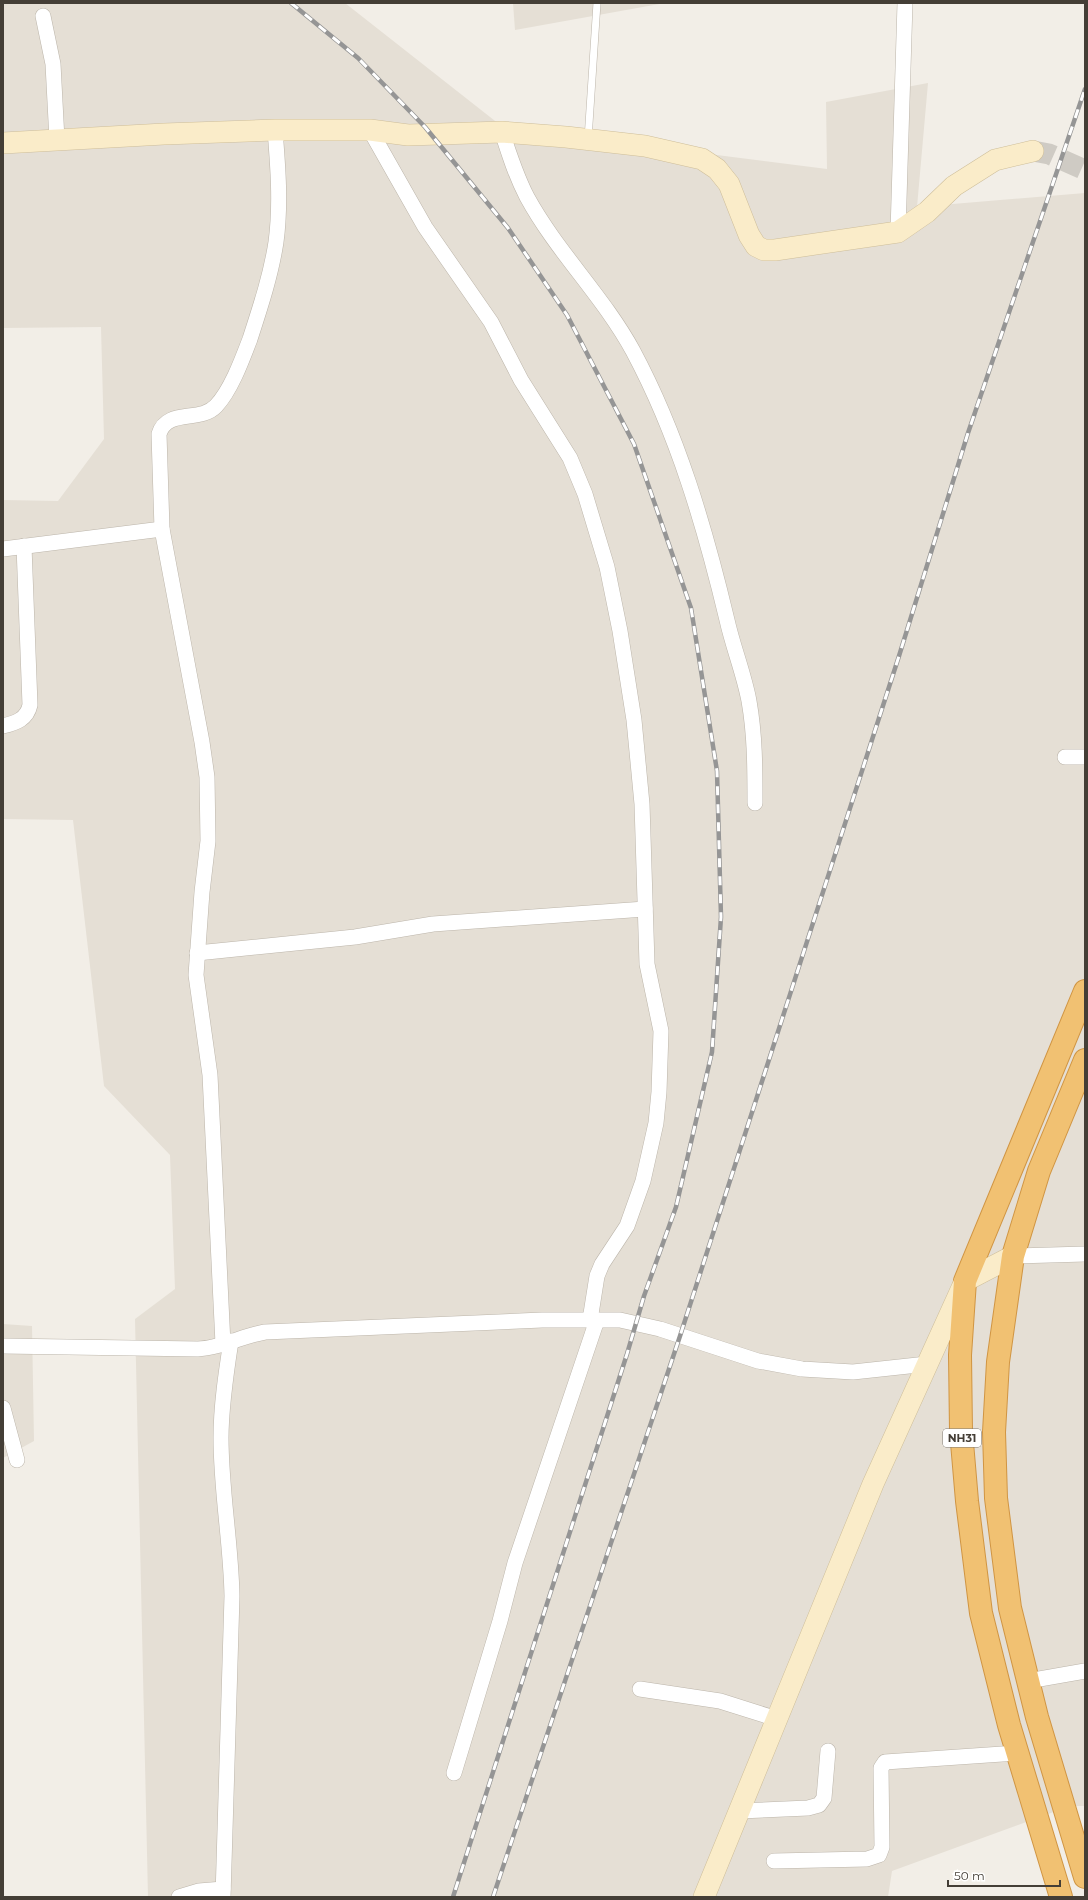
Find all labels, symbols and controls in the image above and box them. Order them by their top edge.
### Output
road number: NH31 [943,1429,981,1447]
scale bar [948,1862,1060,1888]
text: 50 m [954,1868,985,1883]

